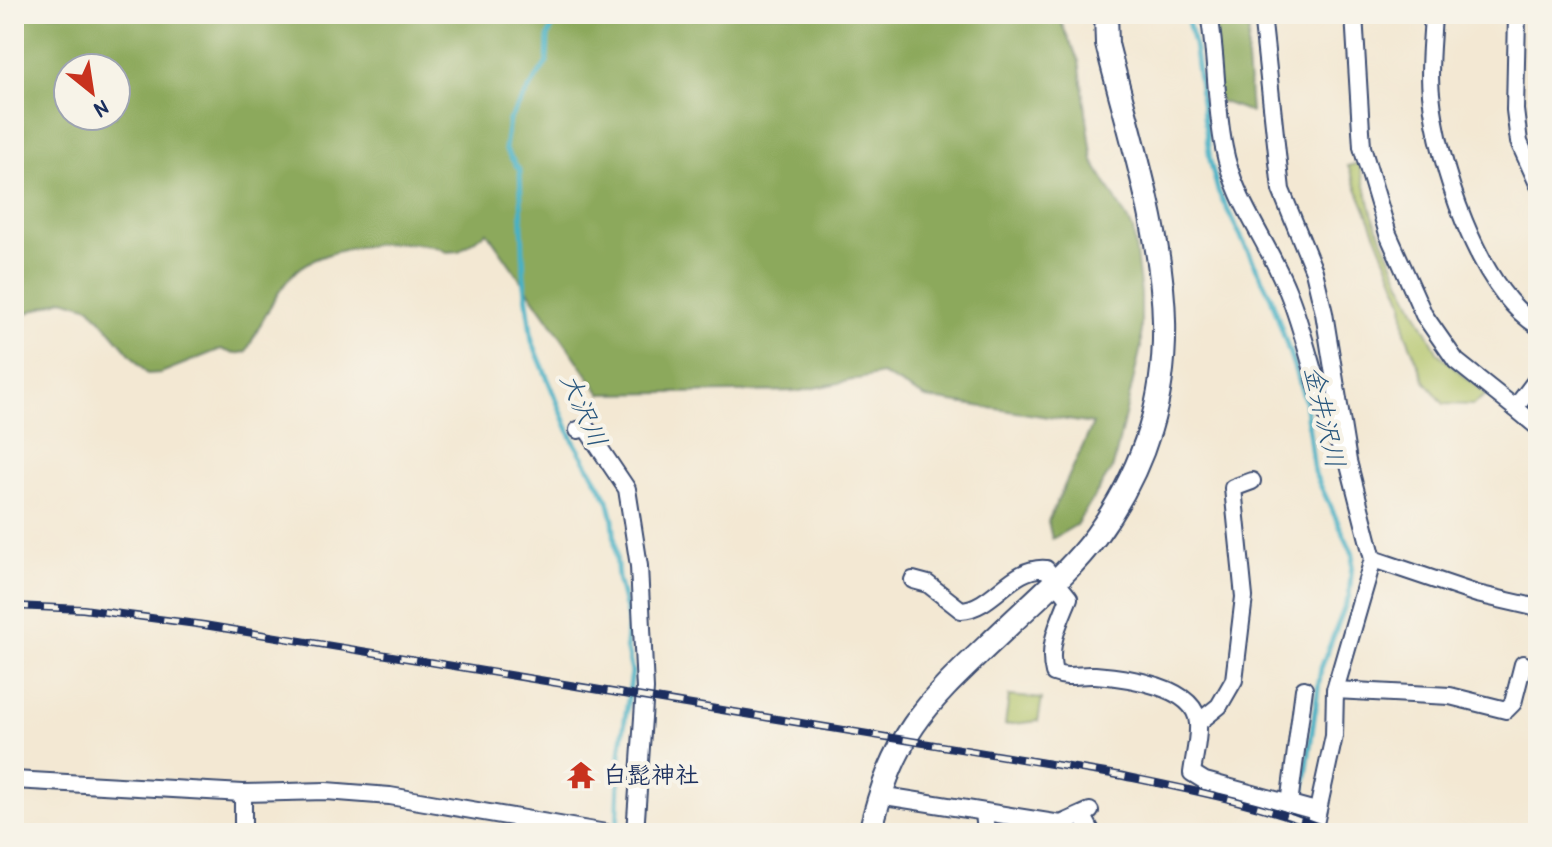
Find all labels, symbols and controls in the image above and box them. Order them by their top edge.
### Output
north arrow [52,52,132,132]
text: N [89,93,115,125]
water label: 金井沢川 [1297,362,1354,471]
water label: 大沢川 [553,367,616,453]
place label: 白髭神社 [603,758,699,790]
temple icon: 白髭神社 [566,760,596,790]

